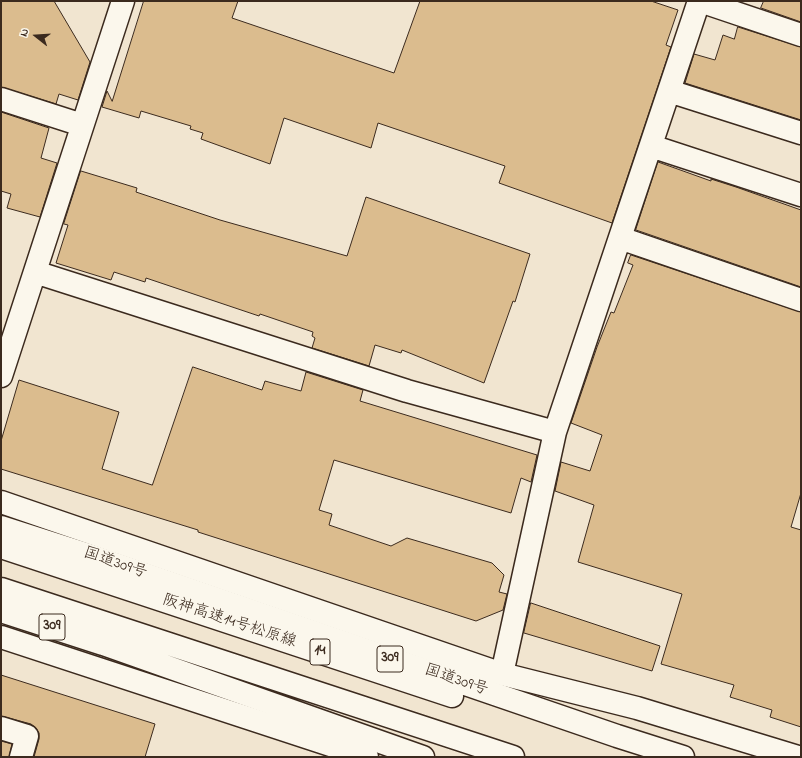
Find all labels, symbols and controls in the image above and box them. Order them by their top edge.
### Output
north arrow [16,16,56,56]
text: N [16,27,33,38]
street label: 国道309号 [81,544,149,584]
street label: 阪神高速14号松原線 [160,591,298,653]
road number: 309 [39,614,65,640]
road number: 14 [310,639,330,665]
road number: 309 [377,646,403,672]
street label: 国道309号 [422,661,490,701]

